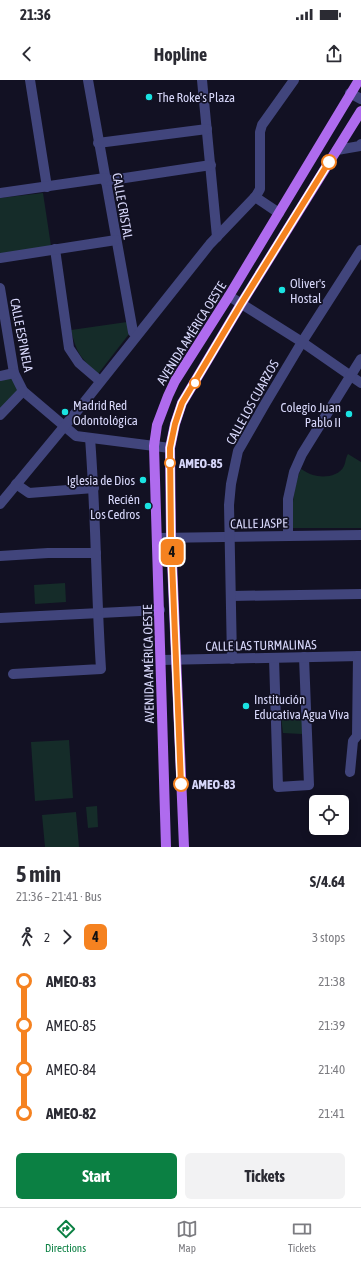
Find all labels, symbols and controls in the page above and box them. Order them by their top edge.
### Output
text: 21:36 [20,6,51,23]
icon: back [16,43,38,65]
icon: share [323,43,345,65]
text: Hopline [154,44,207,65]
place label: The Roke's Plaza [157,90,235,105]
marker: The Roke's Plaza [144,92,154,102]
unlabelled marker [321,154,337,170]
street label: CALLE CRISTAL [109,172,136,241]
place label: Oliver's Hostal [290,276,326,306]
street label: AVENIDA AMÉRICA OESTE [154,279,229,388]
marker: Oliver's Hostal [277,285,287,295]
street label: CALLE ESPINELA [7,297,36,374]
street label: CALLE LOS CUARZOS [223,357,282,447]
unlabelled marker [189,377,201,389]
place label: Madrid Red Odontológica [73,398,138,428]
place label: Colegio Juan Pablo II [281,400,341,430]
marker: Madrid Red Odontológica [60,407,70,417]
marker: Colegio Juan Pablo II [344,409,354,419]
place label: AMEO-85 [178,456,223,471]
marker: AMEO-85 [164,457,176,469]
place label: Iglesia de Dios [67,473,135,488]
marker: Iglesia de Dios [138,475,148,485]
place label: Recién Los Cedros [90,492,140,522]
marker: Recién Los Cedros [143,501,153,511]
street label: CALLE JASPE [230,515,288,532]
line badge: 4 [159,539,185,565]
text: 4 [169,544,175,560]
street label: AVENIDA AMÉRICA OESTE [140,604,157,723]
street label: CALLE LAS TURMALINAS [205,637,317,654]
place label: Institución Educativa Agua Viva [254,692,349,722]
marker: Institución Educativa Agua Viva [241,701,251,711]
marker: AMEO-83 [173,776,189,792]
place label: AMEO-83 [191,777,236,792]
map controls [309,795,349,835]
button: locate [309,795,349,835]
text: 5 min [16,861,61,887]
text: S/4.64 [310,873,345,890]
text: 21:36 – 21:41 · Bus [16,889,102,904]
icon: walk [16,926,38,948]
icon: forward [56,926,78,948]
text: 4 [92,929,99,945]
text: 2 [44,930,50,945]
text: 3 stops [312,930,345,945]
text: AMEO-83 [46,973,96,990]
text: 21:38 [318,974,345,989]
text: AMEO-85 [46,1017,96,1034]
text: 21:39 [318,1018,345,1033]
text: AMEO-84 [46,1061,96,1078]
text: 21:40 [318,1062,345,1077]
text: AMEO-82 [46,1105,96,1122]
text: 21:41 [318,1106,345,1121]
button: Start [16,1153,177,1199]
button: Tickets [185,1153,345,1199]
tab: Directions [45,1218,86,1254]
tab: Map [176,1218,198,1254]
tab: Tickets [288,1218,316,1254]

